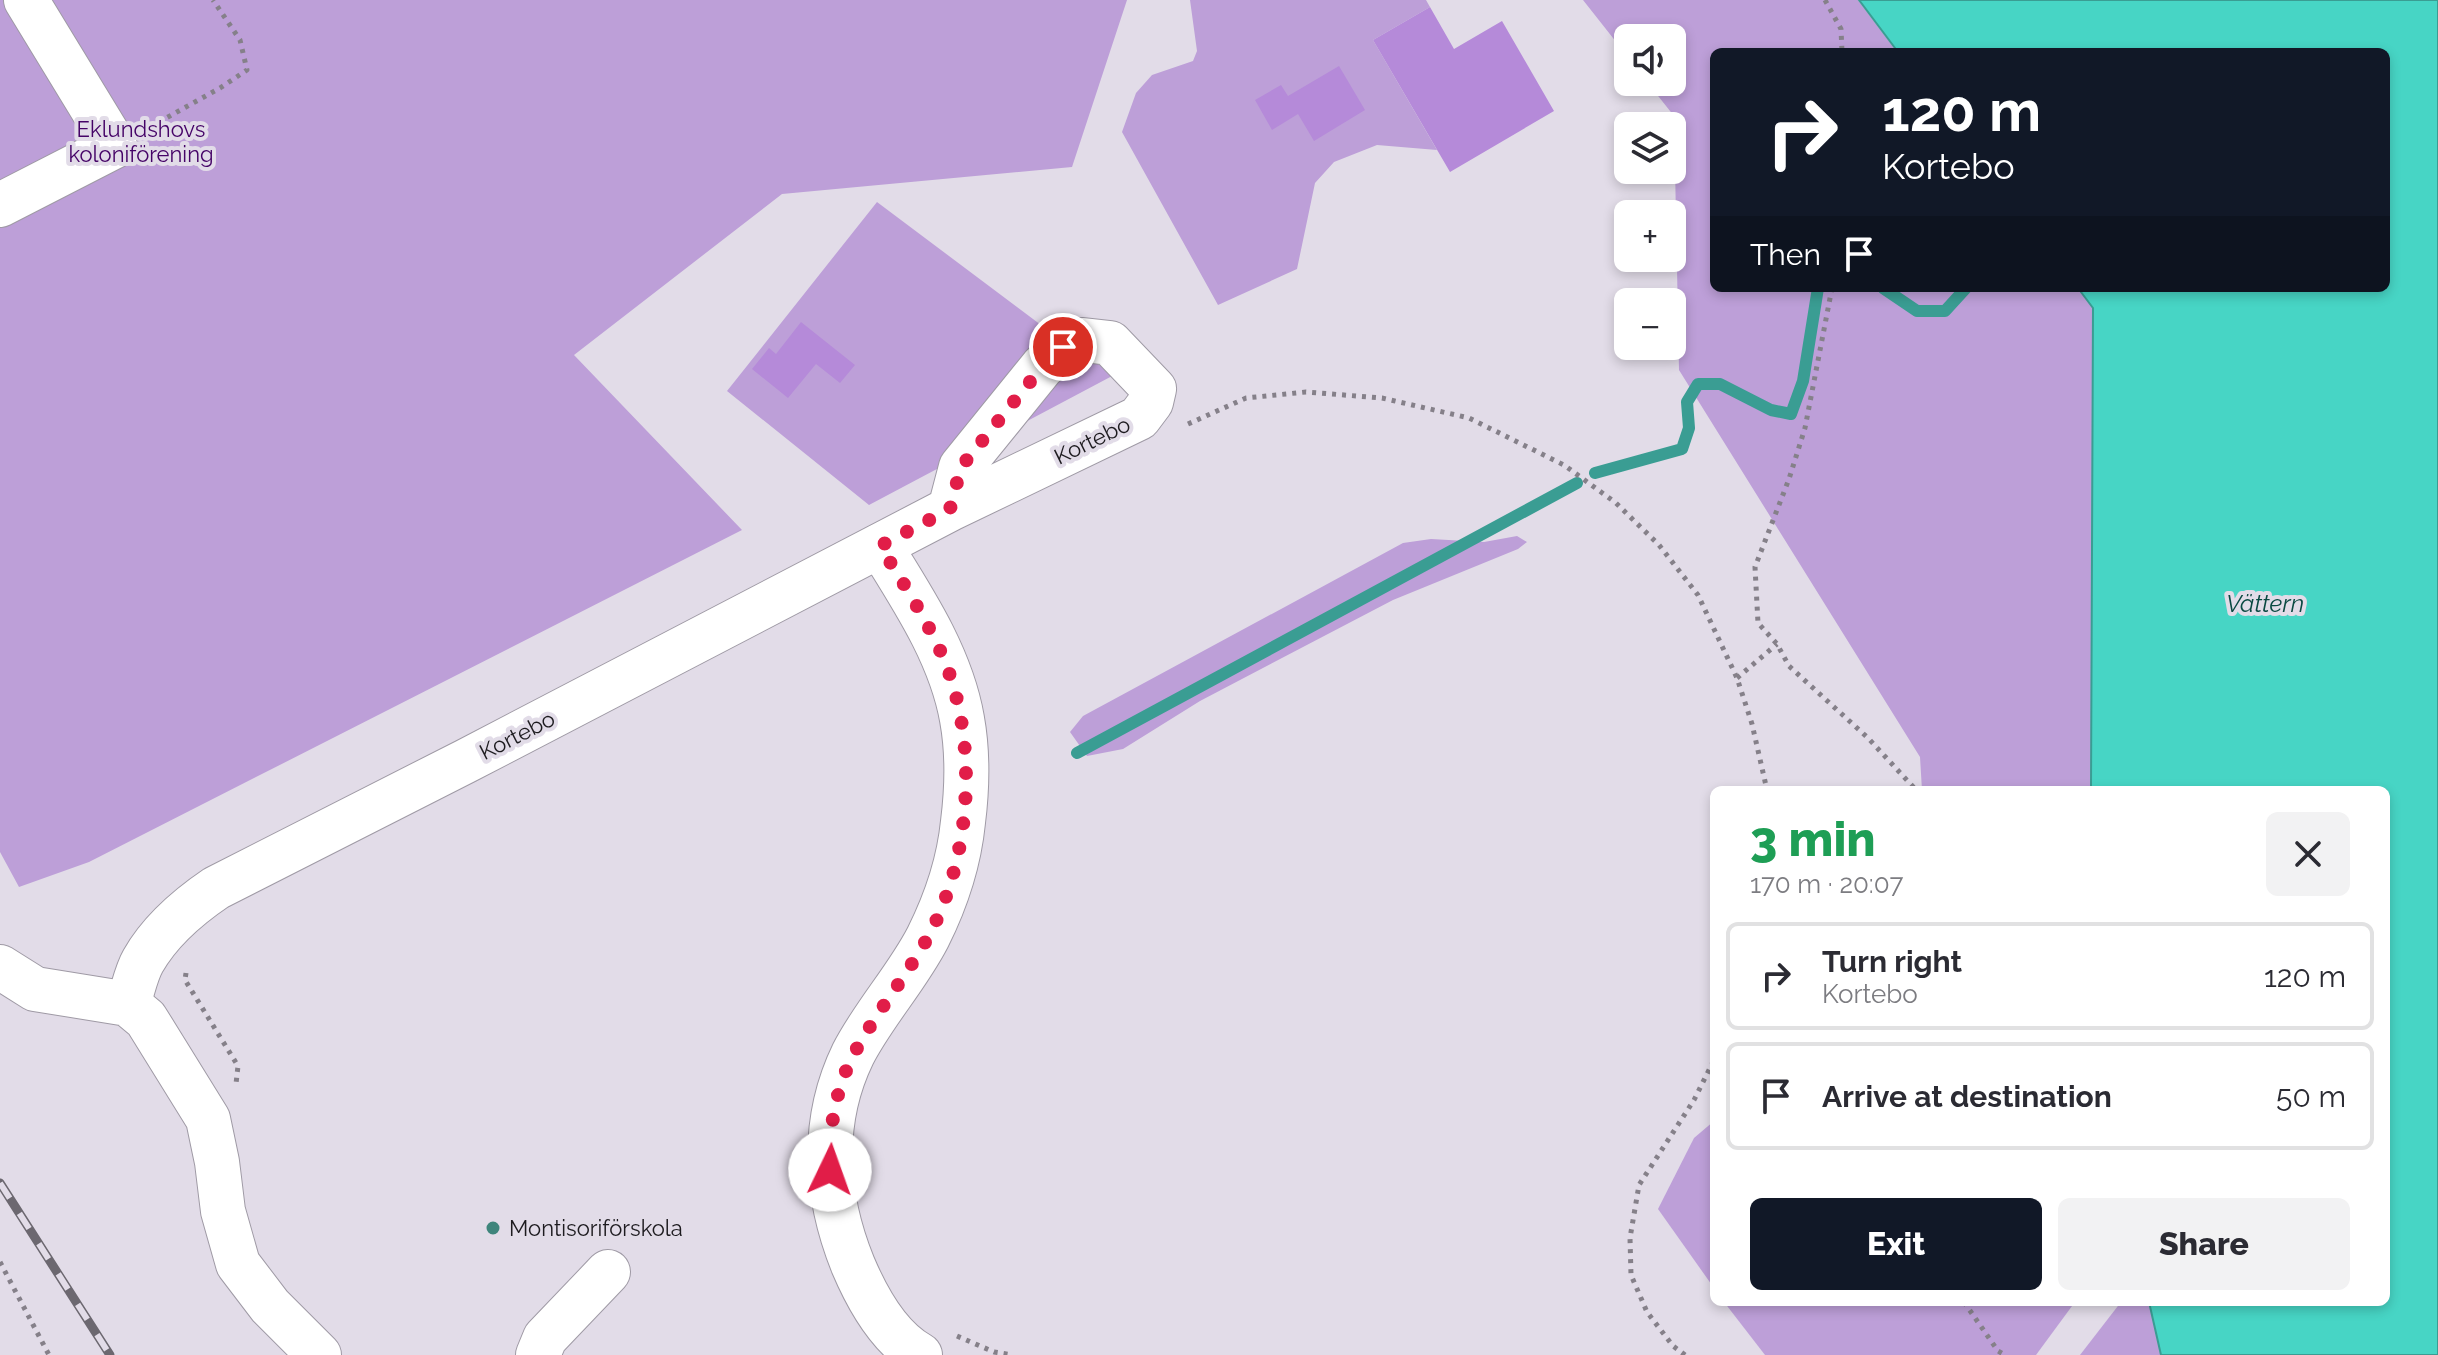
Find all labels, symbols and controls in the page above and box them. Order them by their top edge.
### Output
map controls [1614,24,1686,360]
button: sound [1614,24,1686,96]
text: 120 m [1882,78,2041,144]
icon: right [1750,80,1854,184]
button: layers [1614,112,1686,184]
park label: Eklundshovs koloniförening [68,116,214,167]
text: Kortebo [1882,145,2015,187]
button: + [1614,200,1686,272]
icon: arrive [1837,232,1881,276]
text: Then [1750,237,1821,272]
button: − [1614,288,1686,360]
pin [1029,313,1097,381]
icon: arrive [1041,325,1085,369]
street label: Kortebo [1050,411,1134,469]
water label: Vättern [2226,589,2304,618]
street label: Kortebo [475,705,559,765]
text: 3 min [1750,811,1876,867]
button: close [2266,812,2350,896]
text: 170 m · 20:07 [1750,869,1903,899]
text: Turn right [1822,944,1962,979]
icon: right [1754,954,1798,998]
text: 120 m [2264,959,2346,994]
text: Kortebo [1822,979,1918,1009]
icon: arrive [1754,1074,1798,1118]
text: Arrive at destination [1822,1079,2112,1114]
text: 50 m [2276,1079,2346,1114]
position arrow [788,1128,872,1212]
button: Exit [1750,1198,2042,1290]
button: Share [2058,1198,2350,1290]
place label: Montisoriförskola [509,1215,683,1241]
marker: Montisoriförskola [484,1219,502,1237]

